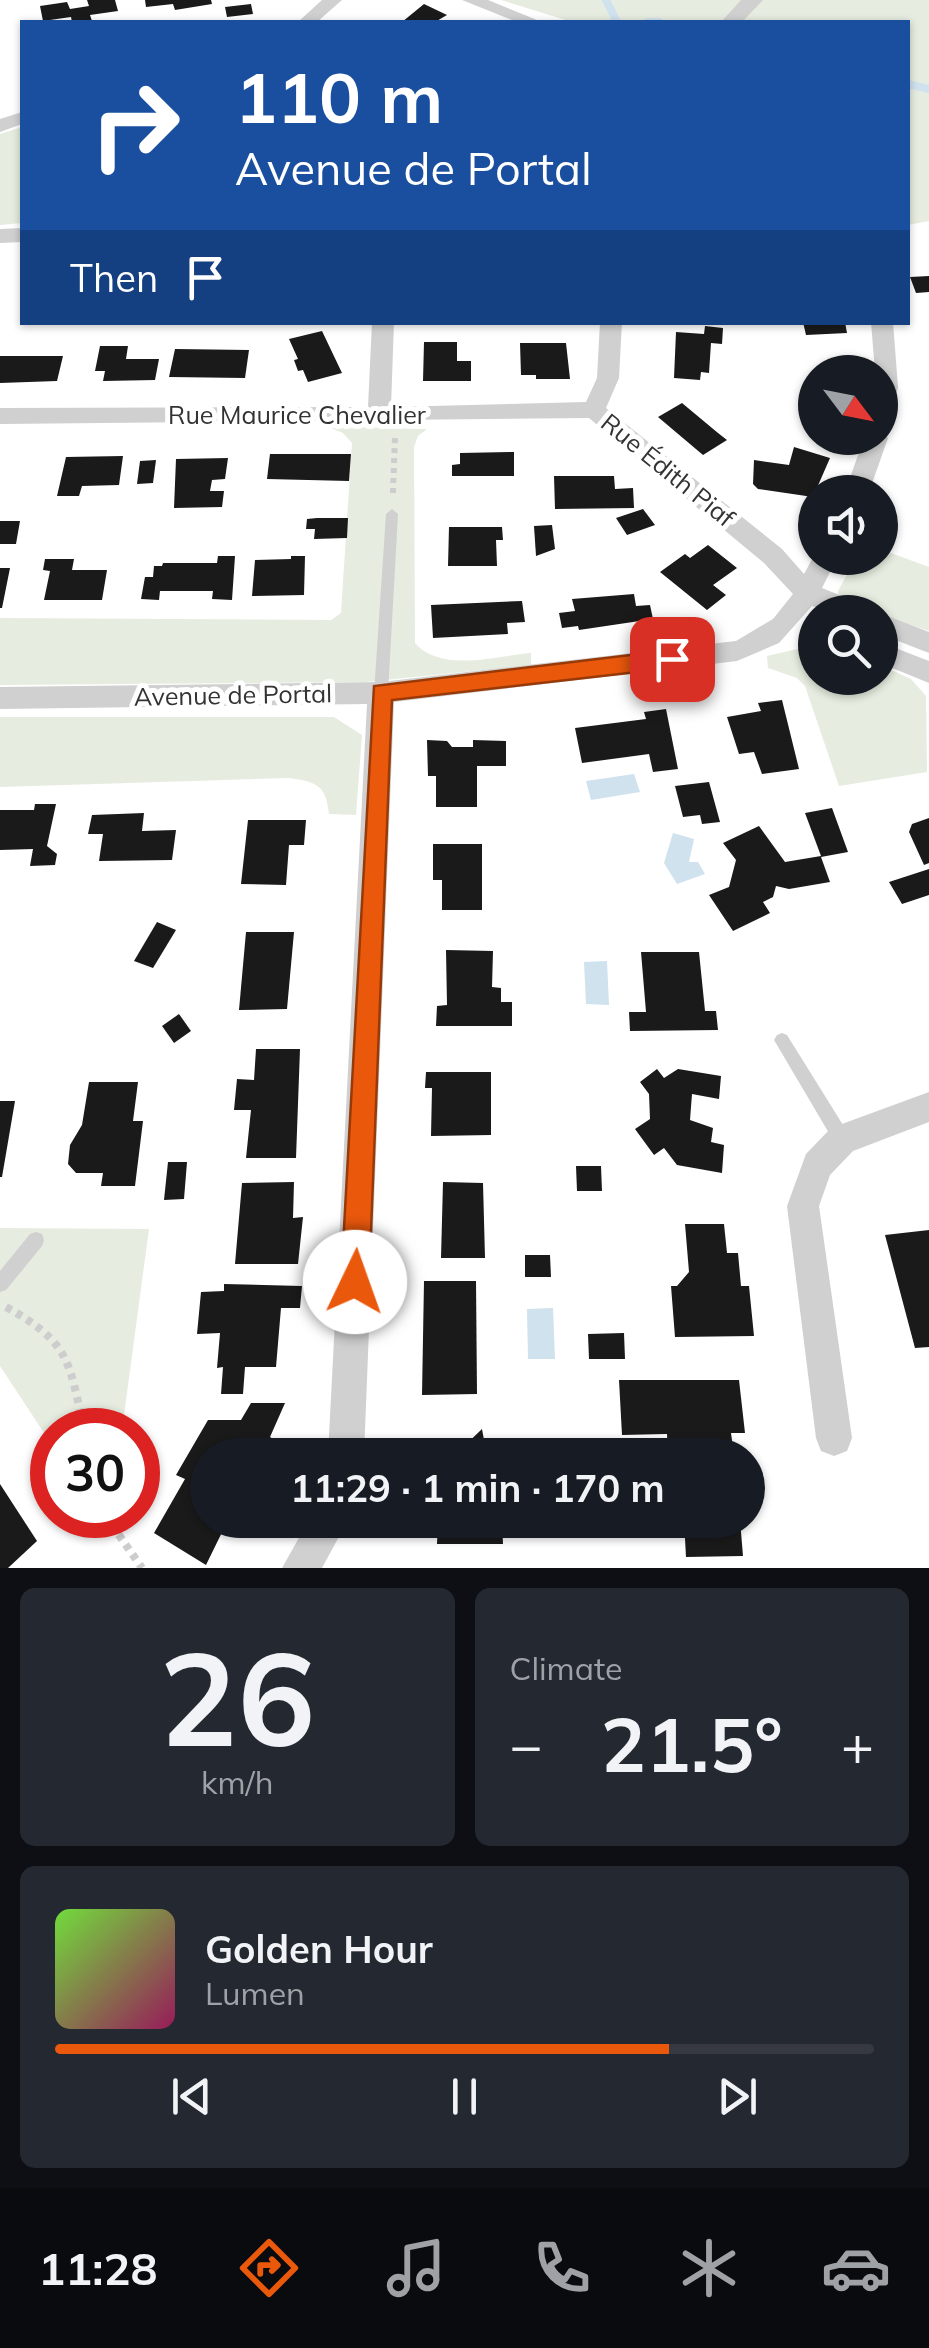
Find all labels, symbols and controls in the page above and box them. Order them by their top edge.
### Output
text: 110 m [235,53,443,141]
icon: right [70,60,200,190]
text: Avenue de Portal [235,140,592,196]
icon: arrive [178,250,233,305]
text: Then [70,254,158,302]
north arrow [798,355,898,455]
map controls [798,355,898,695]
street label: Rue Maurice Chevalier [168,399,426,430]
street label: Rue Édith Piaf [595,406,742,533]
button: sound [798,475,898,575]
button: search [798,595,898,695]
pin [630,617,715,702]
icon: arrive [645,632,700,687]
street label: Avenue de Portal [134,677,332,712]
position arrow [303,1230,407,1334]
speed limit sign: 30 [30,1408,160,1538]
text: 11:29 · 1 min · 170 m [290,1464,665,1512]
text: 26 [159,1615,315,1779]
text: Climate [510,1648,622,1688]
text: 21.5° [601,1697,783,1791]
text: − [510,1710,543,1779]
text: + [841,1710,874,1779]
text: km/h [201,1762,273,1802]
text: Golden Hour [205,1925,433,1973]
text: Lumen [205,1973,305,2013]
icon: previous [164,2069,219,2124]
icon: pause [437,2069,492,2124]
icon: next [710,2069,765,2124]
icon: directions [234,2233,304,2303]
icon: music [381,2233,451,2303]
icon: phone [527,2233,597,2303]
icon: climate [674,2233,744,2303]
icon: car [821,2233,891,2303]
text: 11:28 [38,2240,157,2296]

